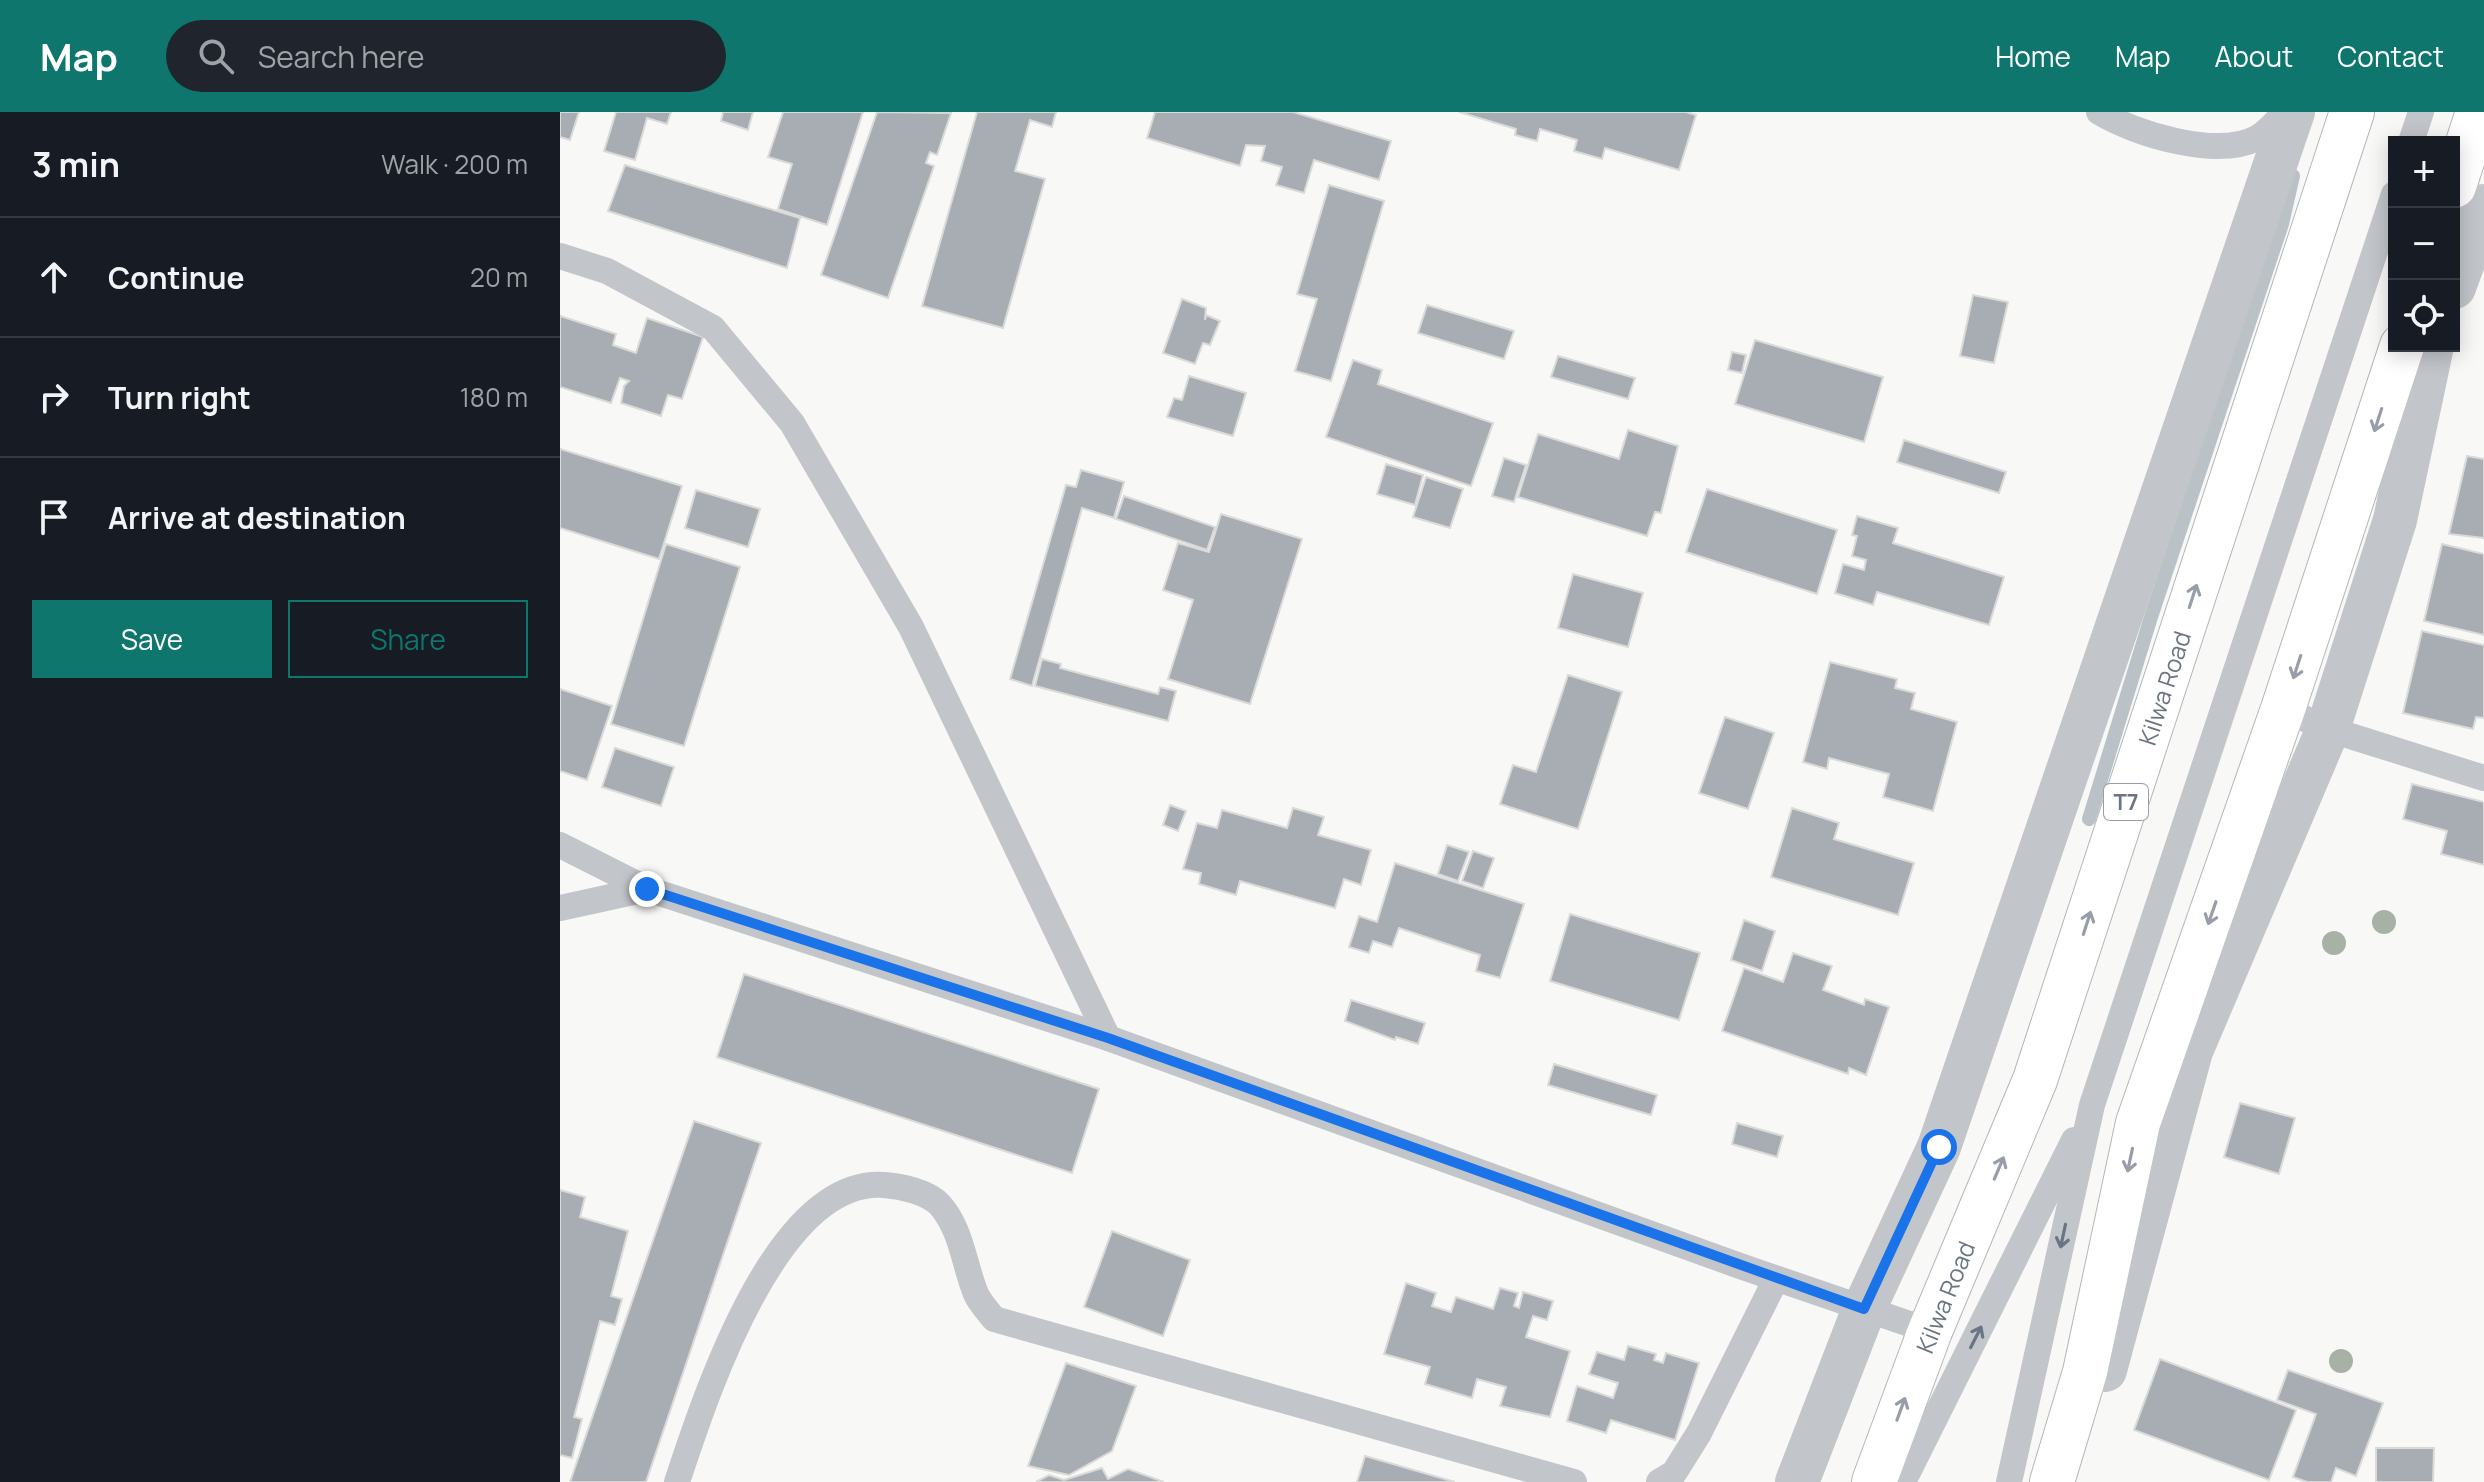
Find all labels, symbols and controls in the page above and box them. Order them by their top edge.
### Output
search box [166,20,726,92]
text: Map [40,30,118,82]
icon: search [194,34,238,78]
text: Search here [258,36,425,77]
text: Home [1995,37,2071,75]
text: Map [2115,37,2171,75]
text: About [2215,37,2293,75]
text: Contact [2337,37,2444,75]
map controls [2388,136,2460,352]
button: + [2388,136,2460,208]
text: 3 min [32,141,120,187]
text: Walk · 200 m [381,146,528,182]
button: − [2388,208,2460,280]
icon: ahead [32,255,76,299]
text: Continue [108,257,244,298]
text: 20 m [470,259,528,295]
button: locate [2388,280,2460,352]
icon: right [32,375,76,419]
text: Turn right [108,377,251,418]
text: 180 m [460,379,528,415]
one-way arrow [2369,407,2384,432]
icon: arrive [32,495,76,539]
text: Arrive at destination [108,497,406,538]
one-way arrow [2187,584,2202,609]
button: Save [32,600,272,678]
button: Share [288,600,528,678]
street label: Kilwa Road [2130,627,2198,749]
one-way arrow [2289,654,2304,680]
road number: T7 [2104,784,2148,820]
route end [629,871,665,907]
one-way arrow [2203,900,2218,925]
one-way arrow [2080,911,2095,936]
route start [1921,1129,1957,1165]
one-way arrow [2122,1146,2137,1172]
one-way arrow [1992,1156,2007,1181]
one-way arrow [2055,1222,2070,1248]
street label: Kilwa Road [1908,1236,1982,1358]
one-way arrow [1968,1326,1984,1350]
one-way arrow [1895,1397,1910,1422]

